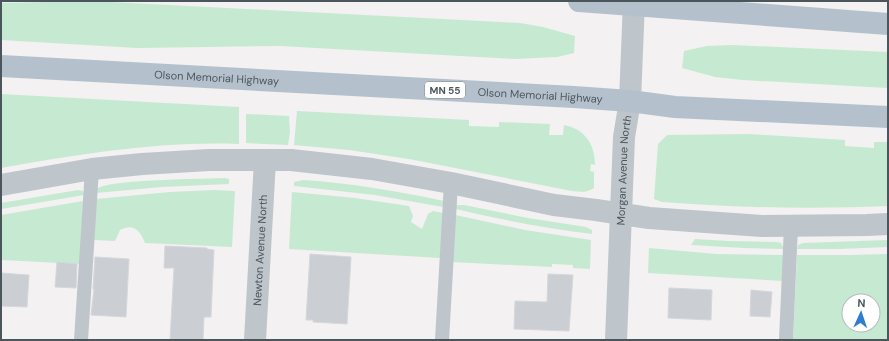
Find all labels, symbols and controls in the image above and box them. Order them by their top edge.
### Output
street label: Olson Memorial Highway [154,67,279,88]
road number: MN 55 [425,82,465,98]
street label: Olson Memorial Highway [477,85,603,106]
street label: Morgan Avenue North [614,114,635,226]
street label: Newton Avenue North [250,194,270,306]
north arrow [841,293,881,333]
text: N [857,296,866,310]

